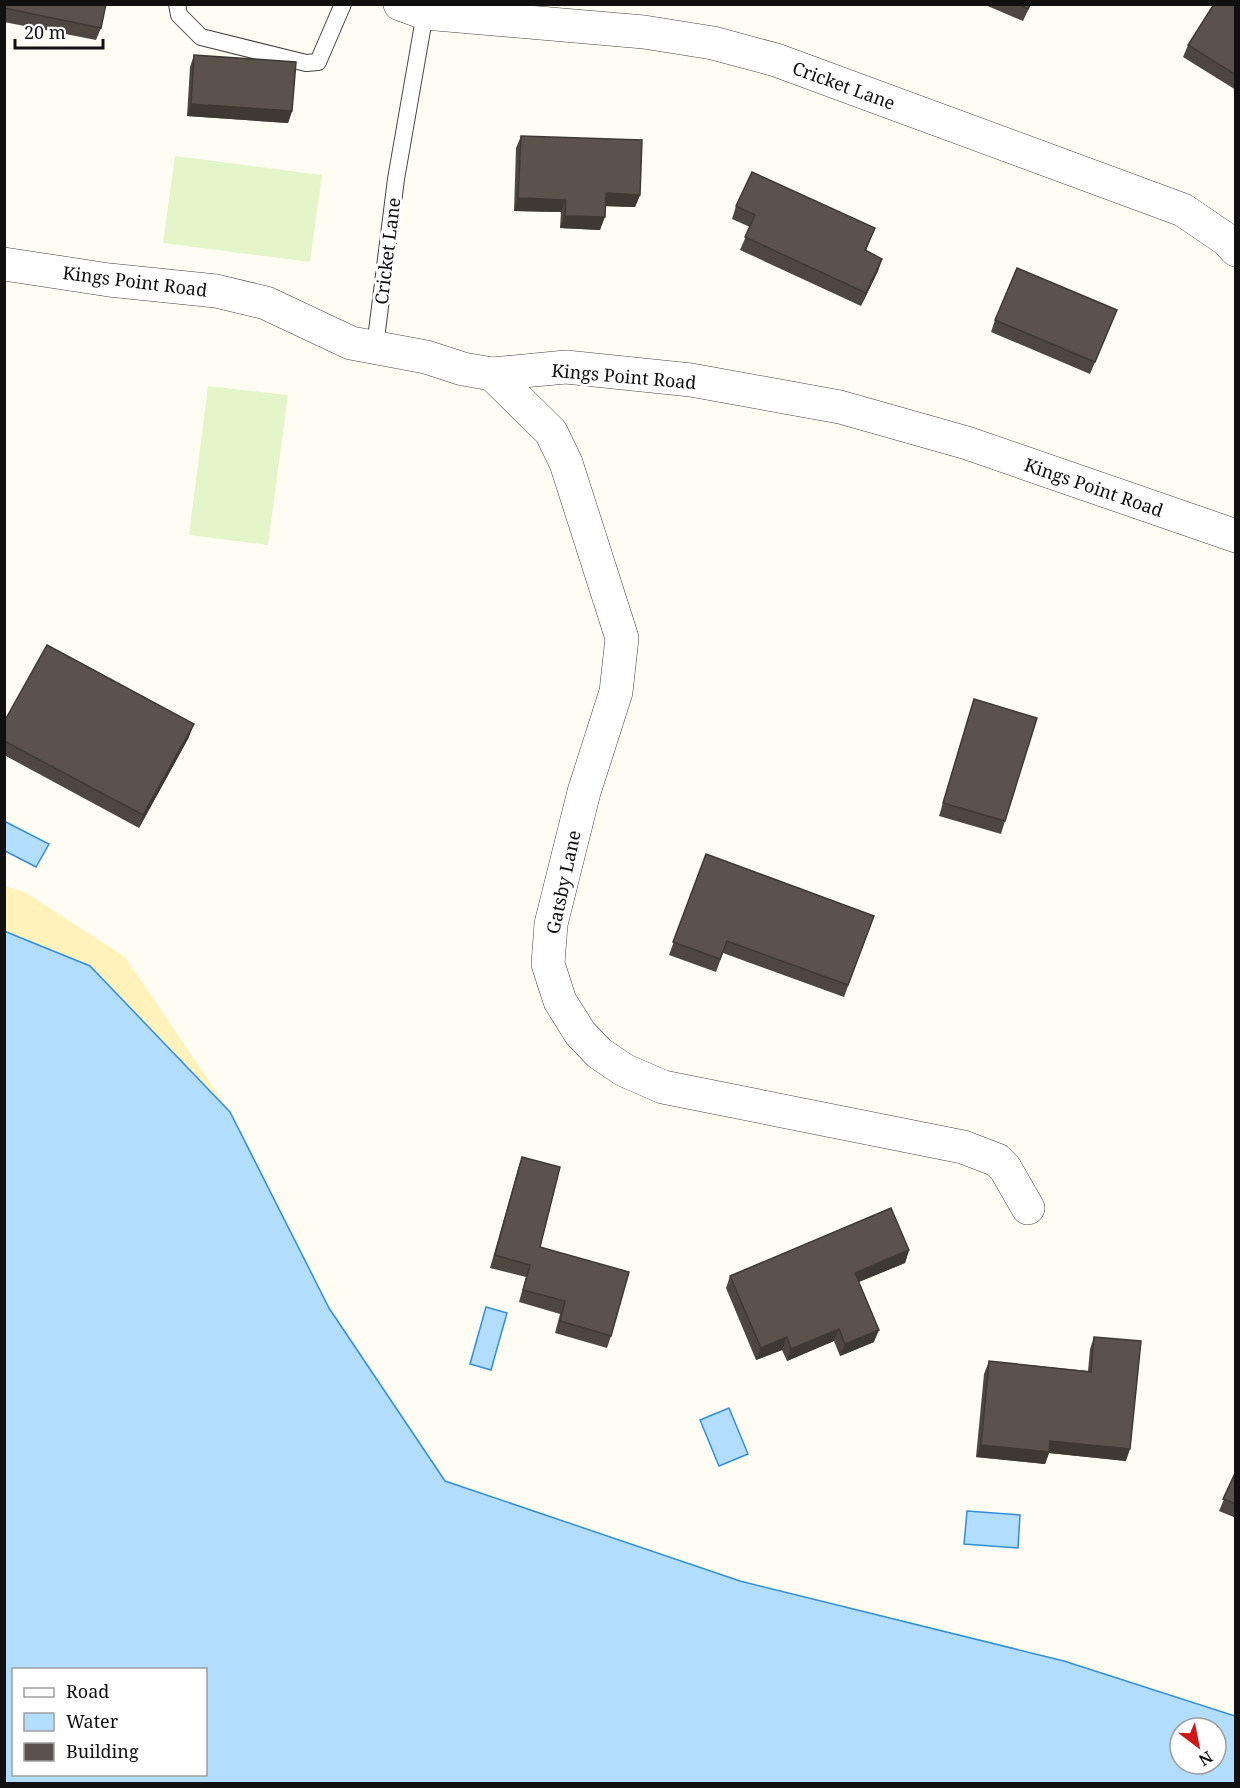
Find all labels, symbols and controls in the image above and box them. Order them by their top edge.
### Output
scale bar [15,12,104,50]
text: 20 m [24,20,66,44]
street label: Cricket Lane [789,55,899,115]
street label: Cricket Lane [369,196,405,306]
street label: Kings Point Road [61,260,209,302]
street label: Kings Point Road [550,358,698,394]
street label: Kings Point Road [1021,452,1167,522]
street label: Gatsby Lane [540,828,586,936]
legend [12,1668,207,1776]
text: Road [66,1679,109,1703]
text: Water [66,1709,119,1733]
north arrow [1168,1716,1228,1776]
text: Building [66,1739,139,1763]
text: N [1194,1746,1217,1772]

